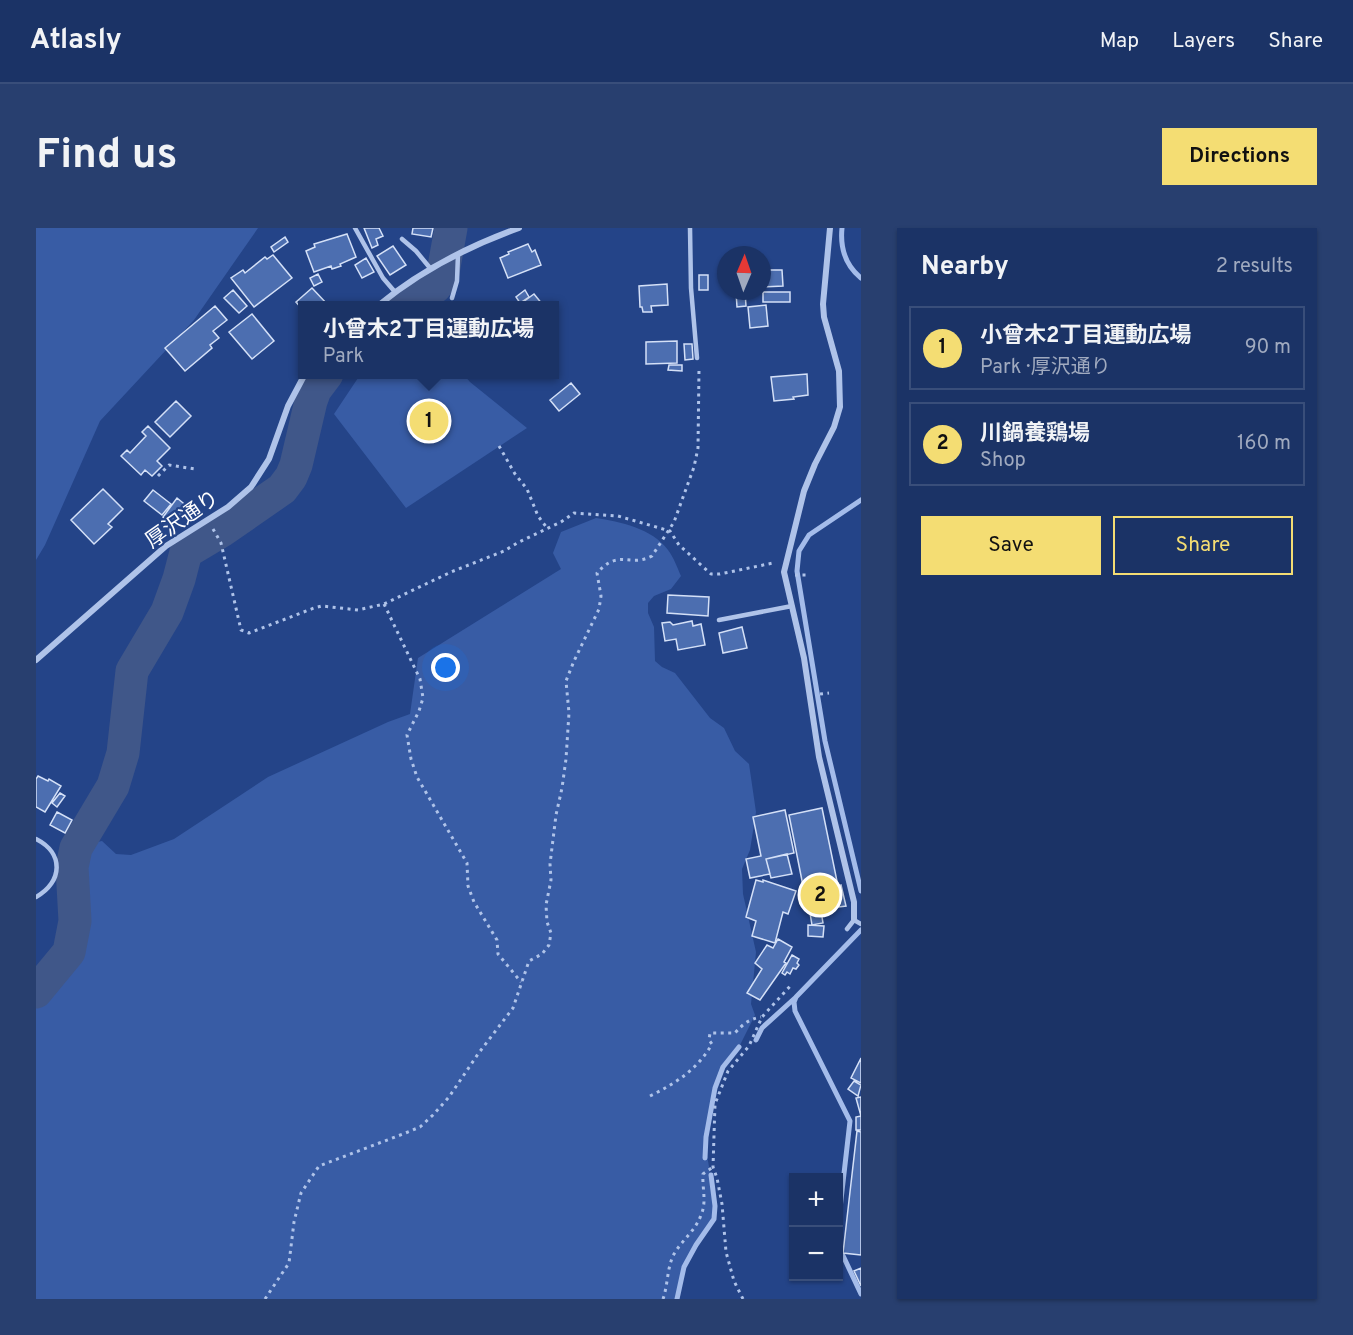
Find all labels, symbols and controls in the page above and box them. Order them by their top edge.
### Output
text: Atlasly [30,23,122,59]
text: Map [1100,28,1139,55]
text: Layers [1172,28,1235,55]
text: Share [1268,28,1323,55]
button: Directions [1162,128,1317,185]
text: Find us [36,130,177,183]
north arrow [717,246,771,300]
text: Nearby [921,251,1009,284]
text: 2 results [1216,254,1293,280]
popup [298,301,559,379]
text: 小曾木2丁目運動広場 [323,317,534,344]
text: 小曾木2丁目運動広場 [980,323,1191,350]
text: 1 [939,335,947,361]
text: 90 m [1245,335,1291,361]
text: Park [323,344,364,370]
text: Park · 厚沢通り [980,355,1111,381]
pin: 1 [410,398,448,444]
text: 川鍋養鶏場 [980,421,1090,448]
text: 2 [936,431,949,457]
text: 160 m [1237,431,1291,457]
text: Shop [980,448,1026,474]
street label: 厚沢通り [141,485,225,555]
button: Save [921,516,1101,575]
button: Share [1113,516,1293,575]
your location [431,653,460,682]
pin: 2 [800,872,840,918]
map controls [789,1173,843,1281]
button: + [789,1173,843,1227]
button: − [789,1227,843,1281]

